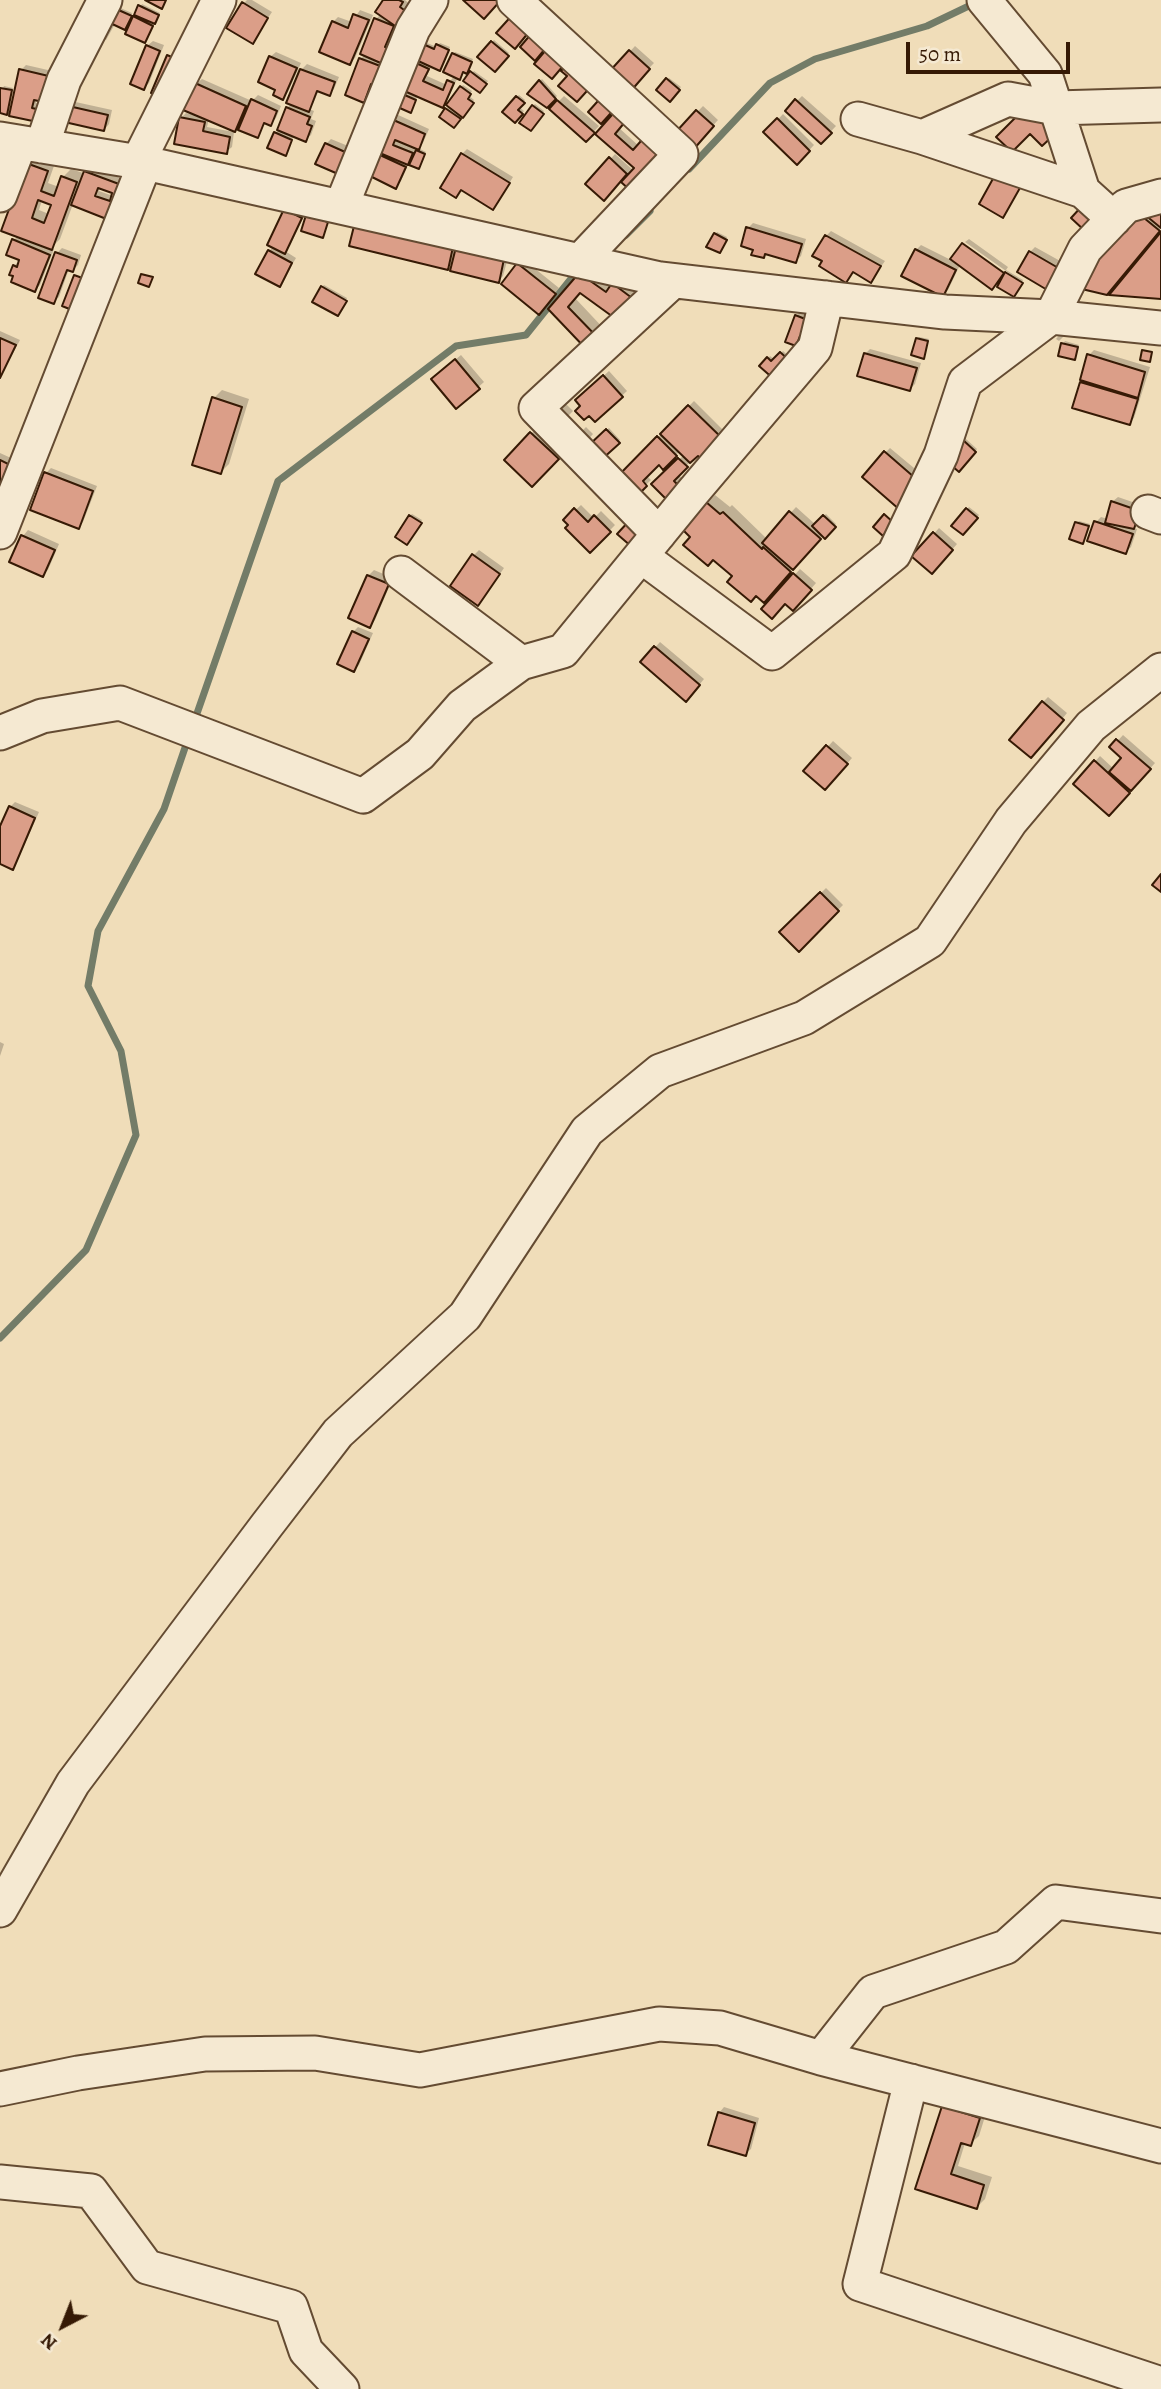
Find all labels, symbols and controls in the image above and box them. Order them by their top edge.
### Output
scale bar [909,28,1074,72]
text: 50 m [919,40,961,68]
north arrow [28,2291,98,2361]
text: N [35,2327,63,2356]

